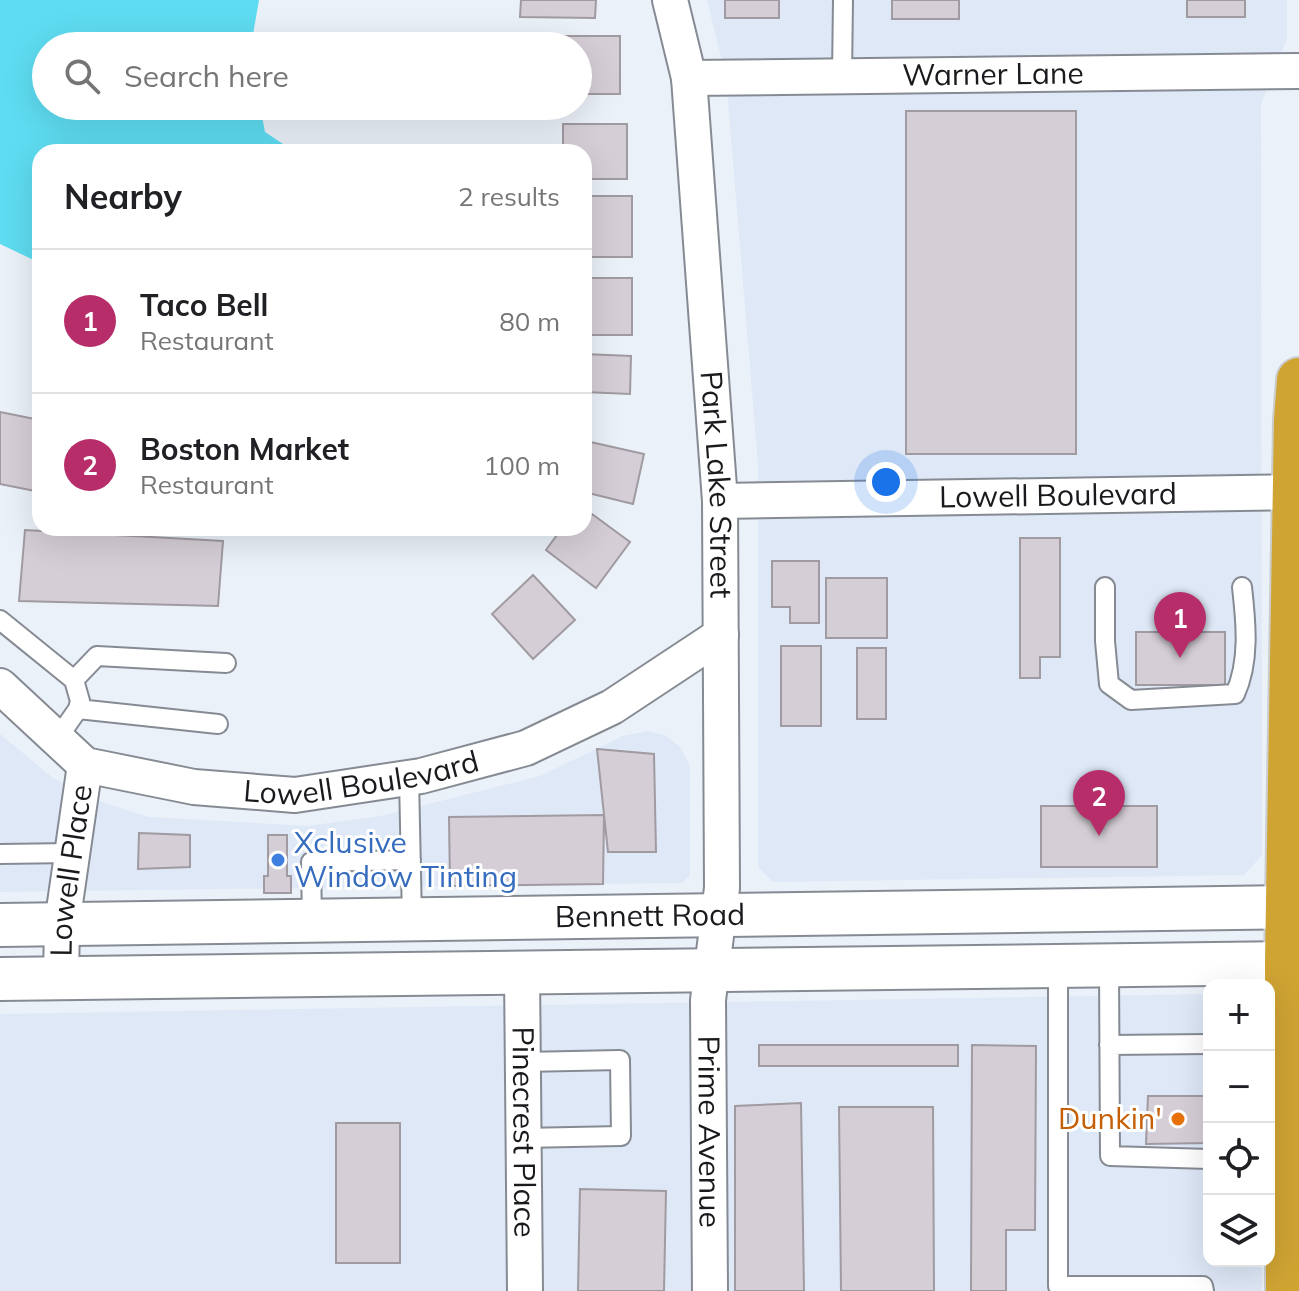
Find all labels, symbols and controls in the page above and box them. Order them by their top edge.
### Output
search box [32,32,592,120]
street label: Warner Lane [902,53,1084,94]
icon: search [60,54,104,98]
text: Search here [124,57,289,95]
text: Nearby [64,175,182,218]
text: 2 results [458,180,560,213]
text: Taco Bell [140,286,268,324]
text: 1 [82,305,98,338]
text: 80 m [499,305,560,338]
text: Restaurant [140,324,274,357]
street label: Park Lake Street [693,370,741,598]
text: Boston Market [140,430,349,468]
text: 2 [82,449,98,482]
text: 100 m [484,449,560,482]
your location [866,462,906,502]
text: Restaurant [140,468,274,501]
street label: Lowell Boulevard [939,474,1177,516]
pin: 1 [1154,592,1206,658]
street label: Lowell Boulevard [242,741,483,814]
pin: 2 [1073,770,1125,836]
street label: Lowell Place [41,782,100,957]
place label: Xclusive Window Tinting [294,823,517,895]
marker: Xclusive Window Tinting [269,851,287,869]
street label: Bennett Road [555,895,745,935]
map controls [1203,979,1275,1267]
button: + [1203,979,1275,1051]
street label: Pinecrest Place [505,1026,544,1238]
street label: Prime Avenue [690,1035,730,1228]
button: − [1203,1051,1275,1123]
place label: Dunkin' [1058,1099,1162,1137]
marker: Dunkin' [1169,1110,1187,1128]
button: locate [1203,1123,1275,1195]
button: layers [1203,1195,1275,1267]

